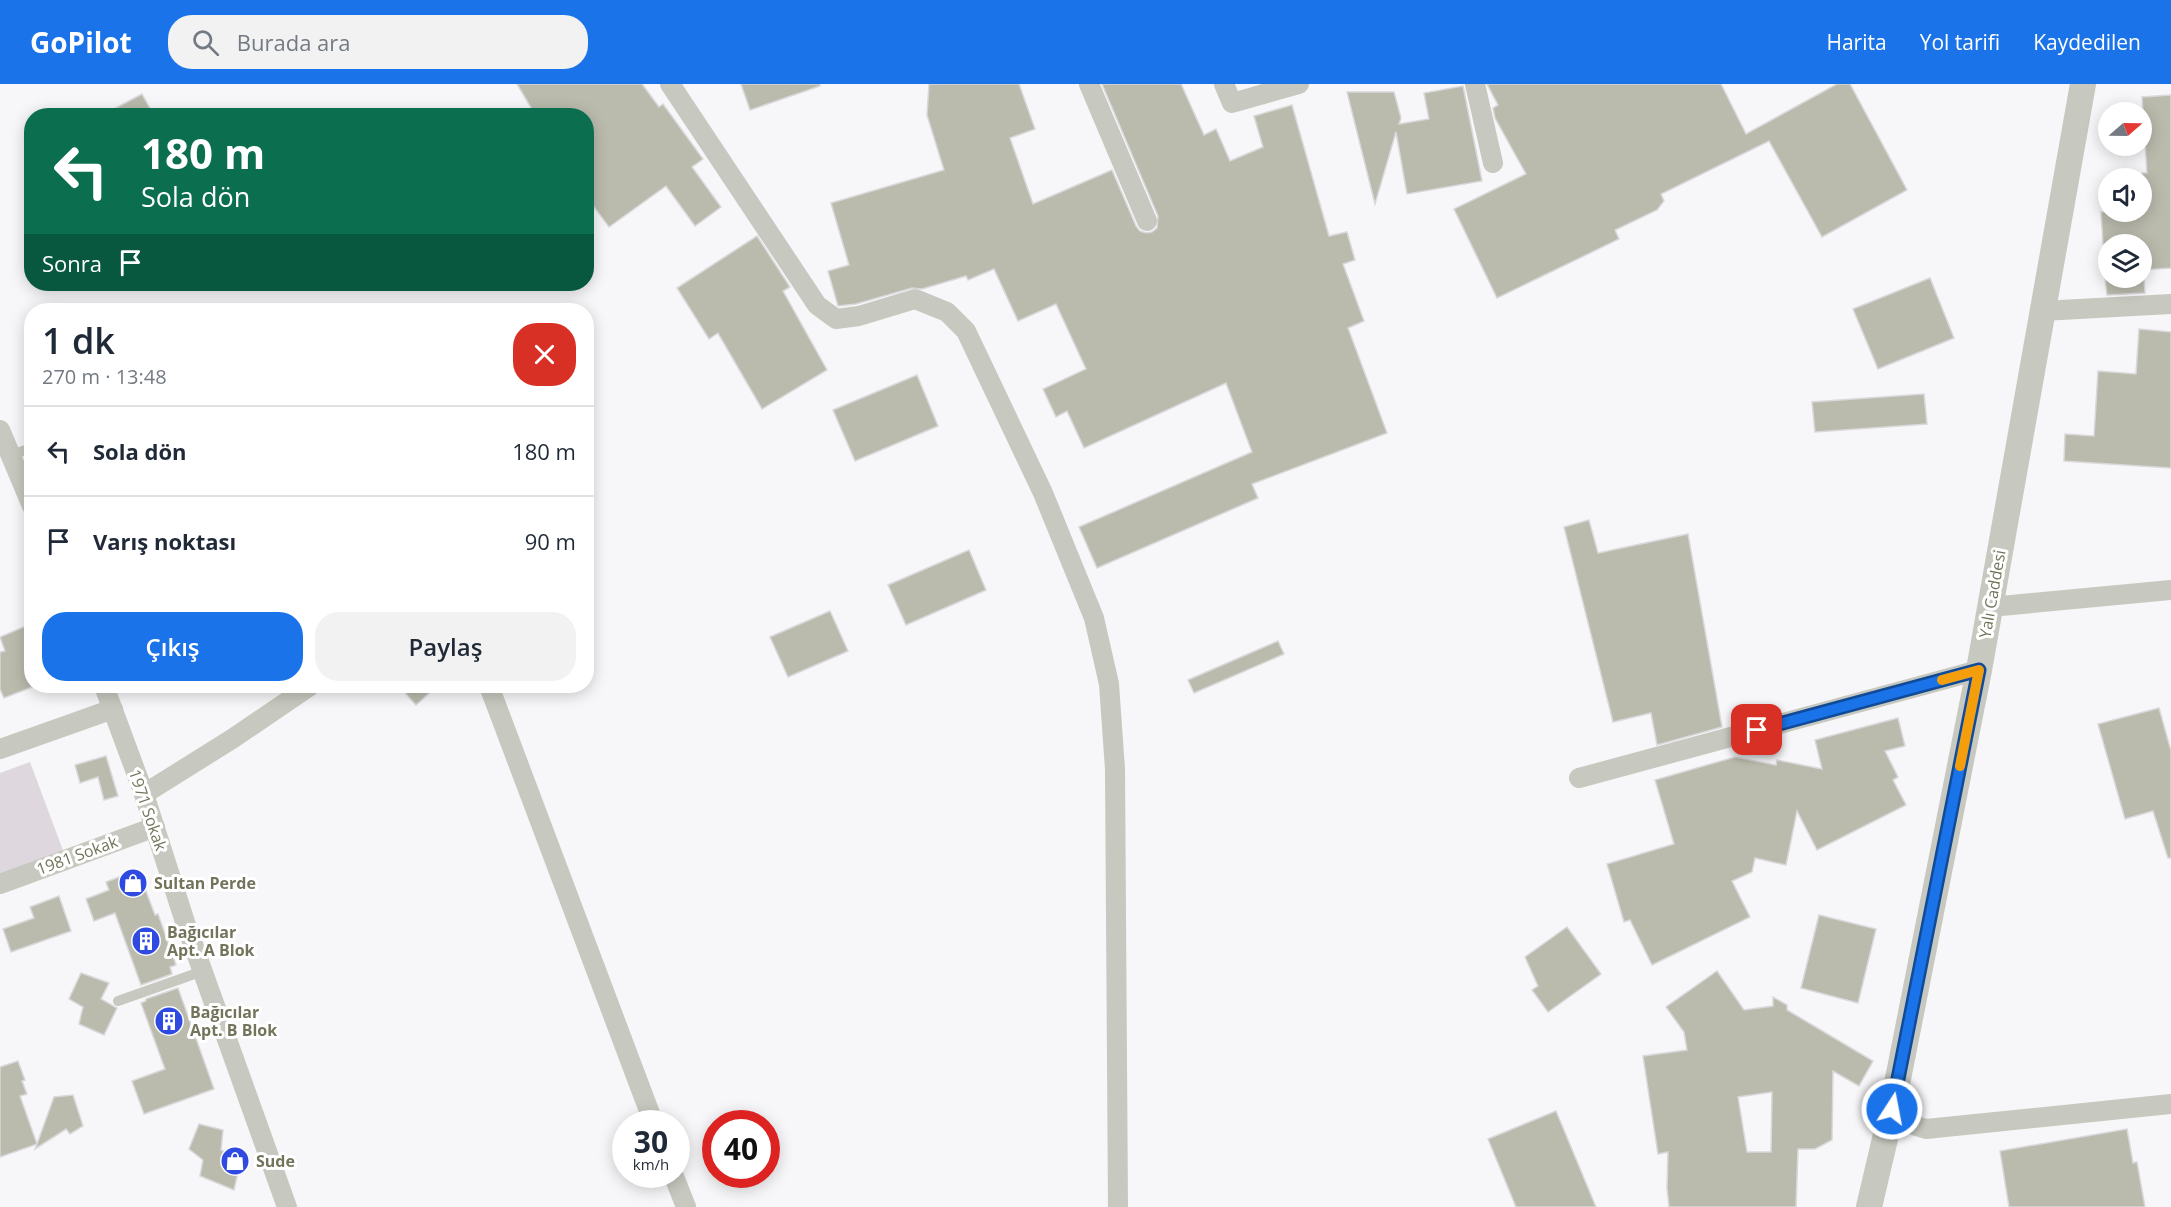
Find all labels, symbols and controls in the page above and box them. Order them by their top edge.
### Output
search box [168,15,588,69]
text: GoPilot [30,23,132,61]
icon: search [189,26,222,59]
text: Burada ara [237,27,351,57]
text: Harita [1826,28,1887,56]
text: Yol tarifi [1920,28,2000,56]
text: Kaydedilen [2033,28,2141,56]
north arrow [2098,102,2152,156]
map controls [2098,102,2152,288]
text: 180 m [141,124,265,181]
icon: left [42,132,120,210]
button: sound [2098,168,2152,222]
text: Sola dön [141,178,250,215]
button: layers [2098,234,2152,288]
icon: arrive [114,246,147,279]
text: Sonra [42,248,102,278]
text: 1 dk [42,316,115,365]
button: close [513,323,576,386]
text: 270 m · 13:48 [42,363,167,390]
icon: left [42,435,75,468]
text: Sola dön [93,436,186,466]
text: 180 m [512,436,576,466]
icon: arrive [42,525,75,558]
text: Varış noktası [93,526,236,556]
text: 90 m [525,526,576,556]
street label: Yalı Caddesi [1973,548,2011,640]
button: Çıkış [42,612,303,681]
button: Paylaş [315,612,576,681]
pin [1731,704,1782,755]
icon: arrive [1740,713,1773,746]
street label: 1971 Sokak [124,766,172,854]
street label: 1981 Sokak [33,830,121,880]
shop icon: Sultan Perde [117,867,149,899]
place label: Sultan Perde [154,872,256,894]
place label: Bağıcılar Apt. A Blok [167,921,255,961]
building icon: Bağıcılar Apt. A Blok [130,925,162,957]
place label: Bağıcılar Apt. B Blok [190,1001,277,1041]
building icon: Bağıcılar Apt. B Blok [153,1005,185,1037]
position arrow [1860,1077,1924,1141]
speed limit sign: 40 [702,1110,780,1188]
text: 30 [634,1121,668,1162]
shop icon: Sude [219,1145,251,1177]
place label: Sude [256,1150,295,1172]
text: km/h [633,1154,669,1174]

